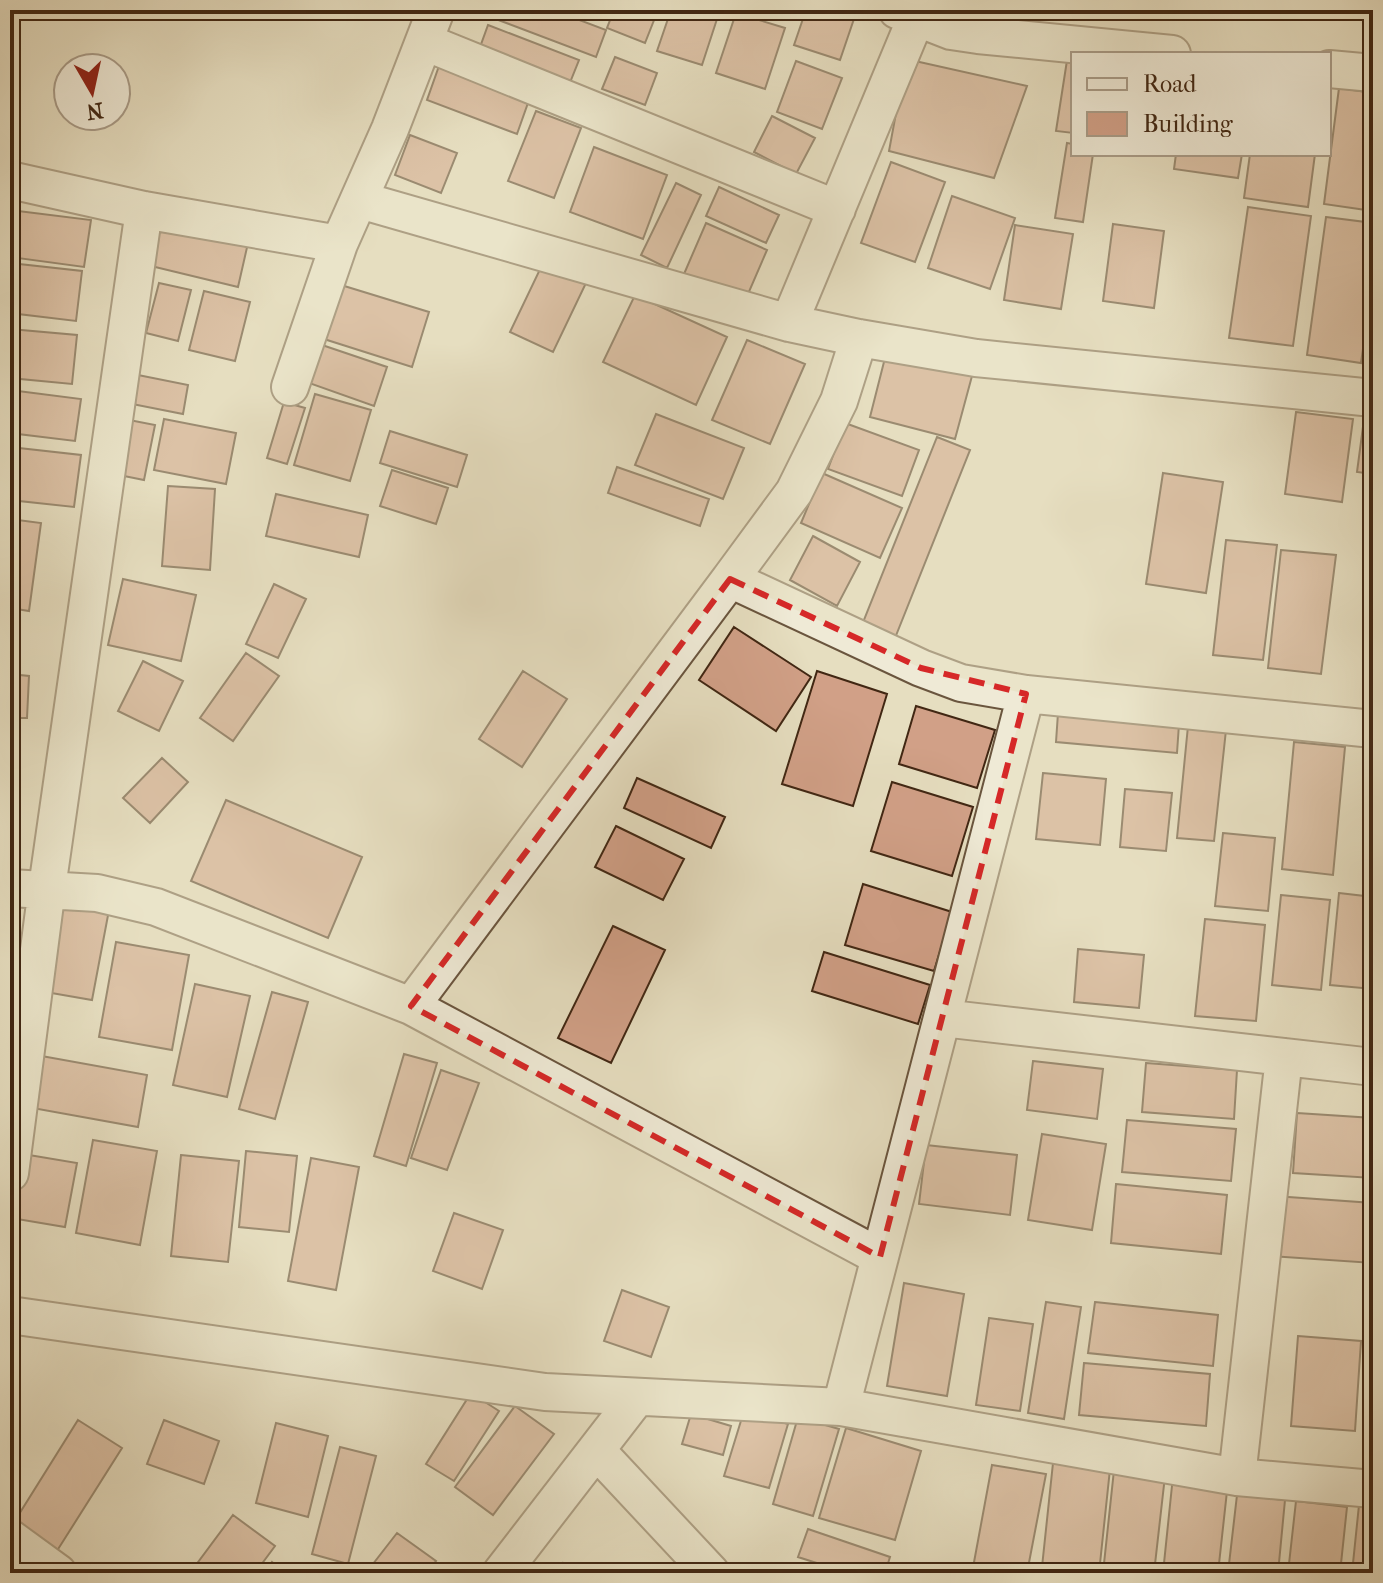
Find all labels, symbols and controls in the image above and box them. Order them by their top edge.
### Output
north arrow [52,52,132,132]
legend [1071,52,1331,156]
text: Road [1143,70,1197,98]
text: N [84,97,105,125]
text: Building [1143,110,1234,138]

